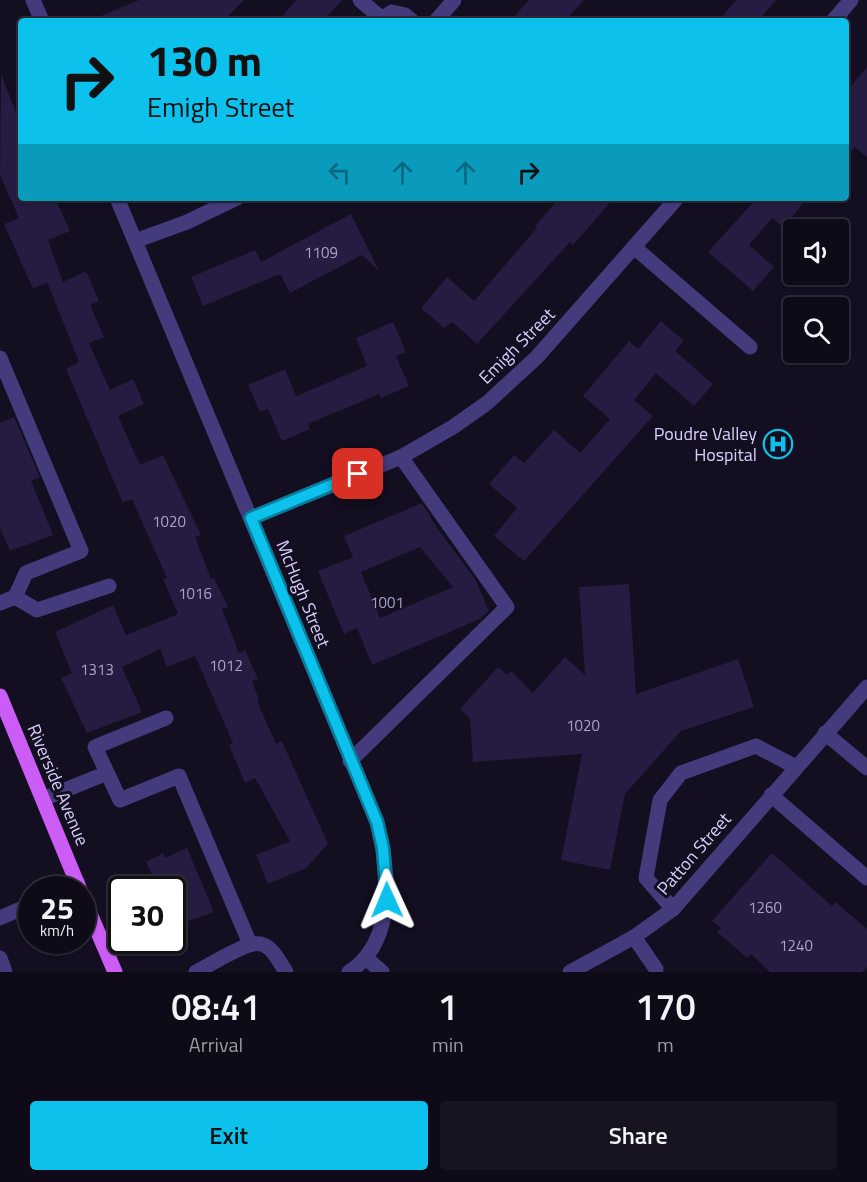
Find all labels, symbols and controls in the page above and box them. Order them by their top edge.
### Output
text: 130 m [147,28,262,92]
icon: right [48,42,126,120]
text: Emigh Street [147,86,294,127]
icon: left [323,156,356,189]
icon: ahead [386,156,419,189]
icon: ahead [449,156,482,189]
icon: right [512,156,545,189]
map controls [783,219,849,363]
button: sound [783,219,849,285]
house number: 1109 [304,241,338,264]
button: search [783,297,849,363]
street label: Emigh Street [472,301,561,390]
place label: Poudre Valley Hospital [654,420,757,468]
hospital icon: Poudre Valley Hospital [762,428,794,460]
pin [332,448,383,499]
icon: arrive [341,457,374,490]
house number: 1020 [152,510,186,533]
street label: McHugh Street [270,536,338,652]
house number: 1016 [178,582,212,605]
house number: 1001 [370,591,404,614]
house number: 1012 [209,654,243,677]
house number: 1313 [80,658,114,681]
house number: 1020 [566,714,600,737]
street label: Riverside Avenue [21,720,96,850]
street label: Patton Street [650,806,738,901]
position arrow [355,868,419,932]
speed limit sign: 30 [108,876,186,954]
text: 25 [40,885,74,931]
house number: 1260 [748,896,782,919]
text: km/h [40,919,74,942]
house number: 1240 [779,934,813,957]
text: 08:41 [171,979,261,1034]
text: 1 [438,979,458,1034]
text: 170 [635,979,696,1034]
text: Arrival [189,1029,243,1060]
text: min [432,1029,464,1060]
text: m [657,1029,674,1060]
button: Exit [30,1101,428,1170]
button: Share [440,1101,837,1170]

